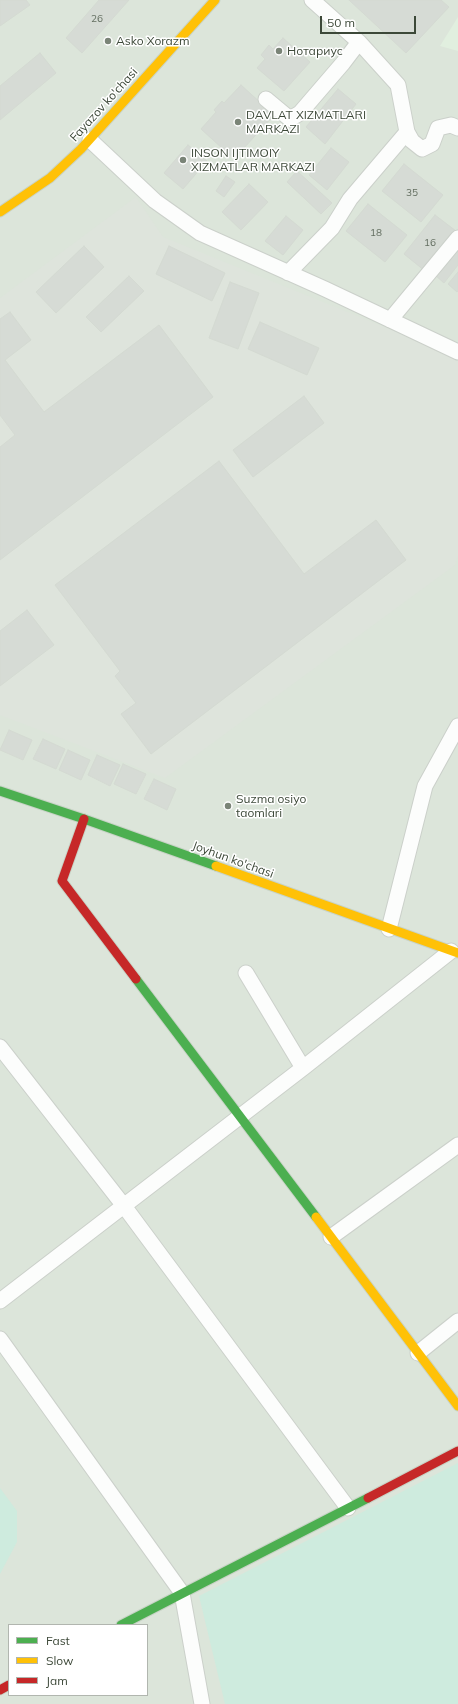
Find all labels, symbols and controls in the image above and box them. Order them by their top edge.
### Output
scale bar [322,8,418,34]
house number: 26 [91,13,103,25]
text: 50 m [327,15,355,30]
place label: Asko Xorazm [116,34,190,48]
marker: Asko Xorazm [103,36,113,46]
place label: Нотариус [287,44,343,58]
marker: Нотариус [274,46,284,56]
street label: Fayazov ko'chasi [67,65,141,145]
place label: DAVLAT XIZMATLARI MARKAZI [246,108,366,136]
marker: DAVLAT XIZMATLARI MARKAZI [233,117,243,127]
place label: INSON IJTIMOIY XIZMATLAR MARKAZI [191,146,315,174]
marker: INSON IJTIMOIY XIZMATLAR MARKAZI [178,155,188,165]
house number: 35 [406,187,418,199]
house number: 18 [370,227,382,239]
house number: 16 [424,237,436,249]
place label: Suzma osiyo taomlari [236,792,306,820]
marker: Suzma osiyo taomlari [223,801,233,811]
street label: Joyhun ko'chasi [190,839,276,881]
legend [8,1624,148,1696]
text: Fast [46,1633,70,1648]
text: Slow [46,1653,74,1668]
text: Jam [46,1673,68,1688]

